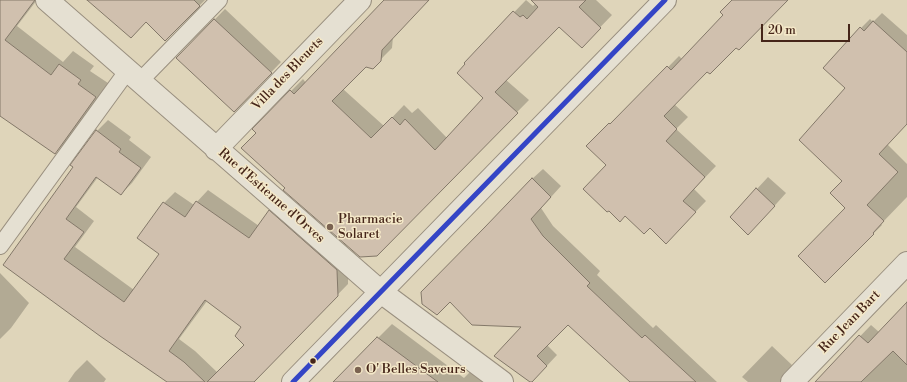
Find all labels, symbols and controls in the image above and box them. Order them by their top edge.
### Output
scale bar [763,16,852,42]
text: 20 m [768,23,796,38]
street label: Villa des Bleuets [249,34,327,114]
street label: Rue d'Estienne d'Orves [215,145,327,247]
place label: Pharmacie Solaret [338,212,402,243]
marker: Pharmacie Solaret [325,222,335,232]
street label: Rue Jean Bart [816,287,884,357]
unlabelled marker [308,356,318,366]
place label: O' Belles Saveurs [366,362,466,378]
marker: O' Belles Saveurs [353,365,363,375]

